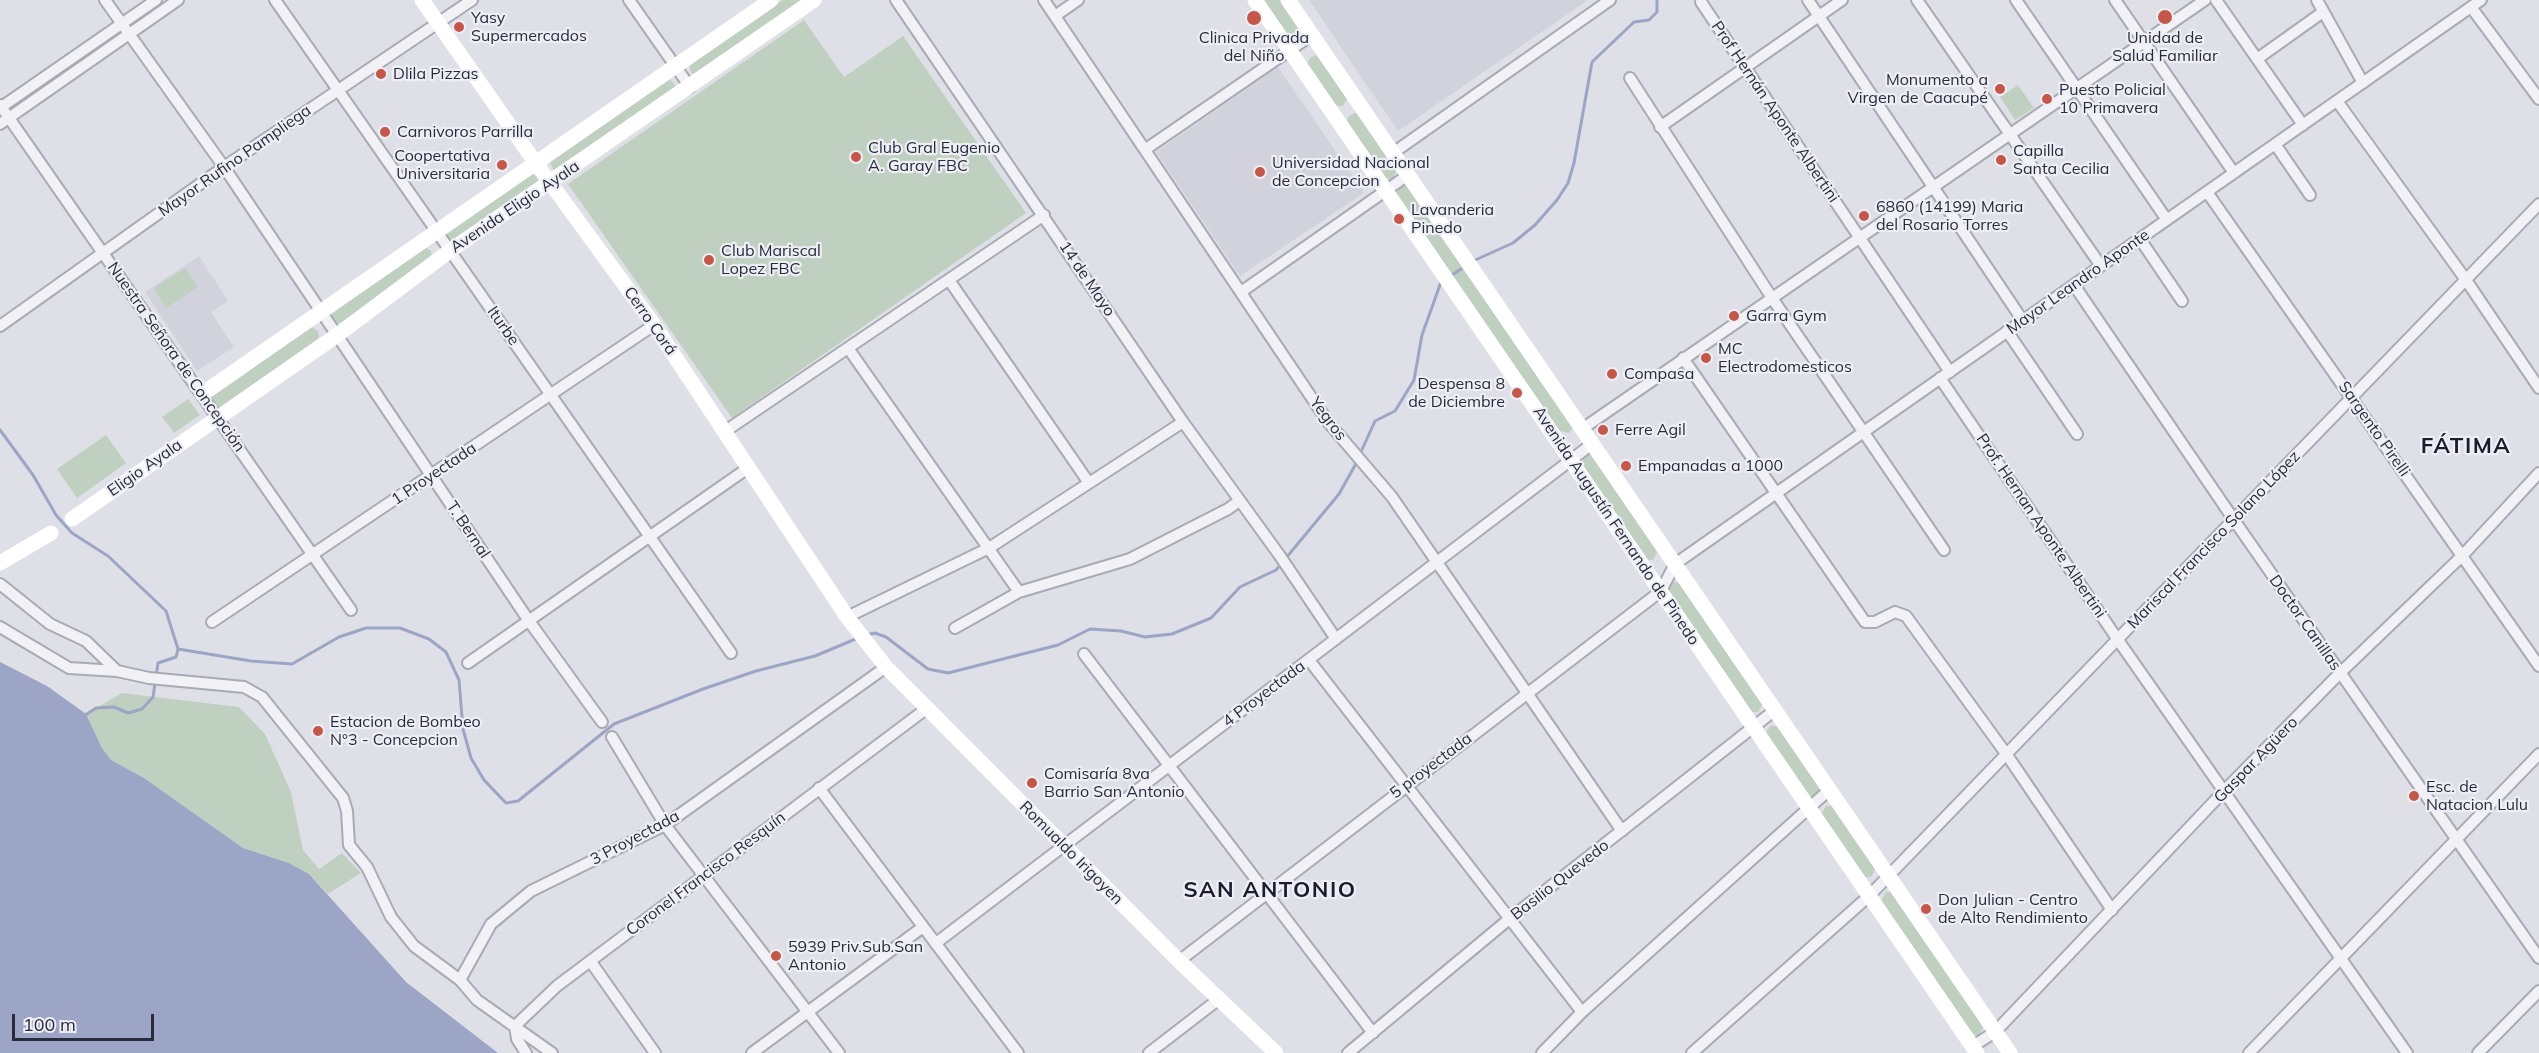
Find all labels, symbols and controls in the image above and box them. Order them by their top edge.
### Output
place label: Yasy Supermercados [471,8,587,46]
marker: Unidad de Salud Familiar [2156,8,2174,26]
marker: Clinica Privada del Niño [1245,9,1263,27]
street label: Prof Hernán Aponte Albertini [1707,18,1843,206]
marker: Yasy Supermercados [452,20,466,34]
place label: Clinica Privada del Niño [1199,28,1309,66]
place label: Unidad de Salud Familiar [2112,28,2218,66]
place label: Dlila Pizzas [393,64,478,84]
marker: Dlila Pizzas [374,67,388,81]
place label: Monumento a Virgen de Caacupé [1848,70,1988,108]
place label: Puesto Policial 10 Primavera [2059,80,2166,118]
marker: Monumento a Virgen de Caacupé [1993,82,2007,96]
marker: Puesto Policial 10 Primavera [2040,92,2054,106]
street label: Mayor Rufino Pampliega [155,101,315,221]
place label: Carnivoros Parrilla [397,122,533,142]
marker: Carnivoros Parrilla [378,125,392,139]
place label: Club Gral Eugenio A. Garay FBC [868,138,1000,176]
place label: Capilla Santa Cecilia [2013,141,2109,179]
place label: Coopertativa Universitaria [394,146,490,184]
marker: Club Gral Eugenio A. Garay FBC [849,150,863,164]
place label: Universidad Nacional de Concepcion [1272,153,1430,191]
marker: Capilla Santa Cecilia [1994,153,2008,167]
street label: Avenida Eligio Ayala [447,157,583,257]
marker: Coopertativa Universitaria [495,158,509,172]
marker: Universidad Nacional de Concepcion [1253,165,1267,179]
place label: 6860 (14199) Maria del Rosario Torres [1876,197,2023,235]
place label: Lavanderia Pinedo [1411,200,1494,238]
marker: 6860 (14199) Maria del Rosario Torres [1857,209,1871,223]
marker: Lavanderia Pinedo [1392,212,1406,226]
street label: Mayor Leandro Aponte [2003,225,2153,339]
street label: 14 de Mayo [1055,238,1119,320]
place label: Club Mariscal Lopez FBC [721,241,821,279]
marker: Club Mariscal Lopez FBC [702,253,716,267]
street label: Nuestra Señora de Concepción [103,258,249,456]
street label: Cerro Corá [620,283,680,359]
street label: Iturbe [483,303,523,349]
place label: Garra Gym [1746,306,1827,326]
marker: Garra Gym [1727,309,1741,323]
place label: MC Electrodomesticos [1718,339,1852,377]
marker: MC Electrodomesticos [1699,351,1713,365]
place label: Compasa [1624,364,1694,384]
marker: Compasa [1605,367,1619,381]
place label: Despensa 8 de Diciembre [1408,374,1505,412]
street label: Sargento Pirelli [2334,378,2414,480]
marker: Despensa 8 de Diciembre [1510,386,1524,400]
street label: Yegros [1305,393,1351,445]
street label: Avenida Augustín Fernando de Pinedo [1529,403,1703,649]
place label: Ferre Agil [1615,420,1686,440]
marker: Ferre Agil [1596,423,1610,437]
street label: Prof. Hernan Aponte Albertini [1972,430,2110,622]
district label: FÁTIMA [2421,433,2511,459]
street label: Eligio Ayala [104,435,186,501]
street label: 1 Proyectada [388,439,480,509]
street label: Mariscal Francisco Solano López [2124,447,2304,633]
place label: Empanadas a 1000 [1638,456,1783,476]
marker: Empanadas a 1000 [1619,459,1633,473]
street label: T. Bernal [442,498,494,562]
street label: Doctor Canillas [2265,572,2345,674]
street label: 4 Proyectada [1219,657,1309,731]
place label: Estacion de Bombeo N°3 - Concepcion [330,712,481,750]
street label: Gaspar Agüero [2210,713,2302,807]
marker: Estacion de Bombeo N°3 - Concepcion [311,724,325,738]
street label: 5 proyectada [1386,729,1476,803]
place label: Comisaría 8va Barrio San Antonio [1044,764,1184,802]
marker: Comisaría 8va Barrio San Antonio [1025,776,1039,790]
place label: Esc. de Natacion Lulu [2426,777,2528,815]
marker: Esc. de Natacion Lulu [2407,789,2421,803]
street label: Romualdo Irigoyen [1015,797,1127,909]
street label: 3 Proyectada [587,806,683,870]
street label: Coronel Francisco Resquín [623,808,789,940]
street label: Basilio Quevedo [1507,836,1613,924]
district label: SAN ANTONIO [1184,877,1356,903]
place label: Don Julian - Centro de Alto Rendimiento [1938,890,2088,928]
marker: Don Julian - Centro de Alto Rendimiento [1919,902,1933,916]
place label: 5939 Priv.Sub.San Antonio [788,937,923,975]
marker: 5939 Priv.Sub.San Antonio [769,949,783,963]
scale bar [15,1002,158,1040]
text: 100 m [23,1013,76,1036]

